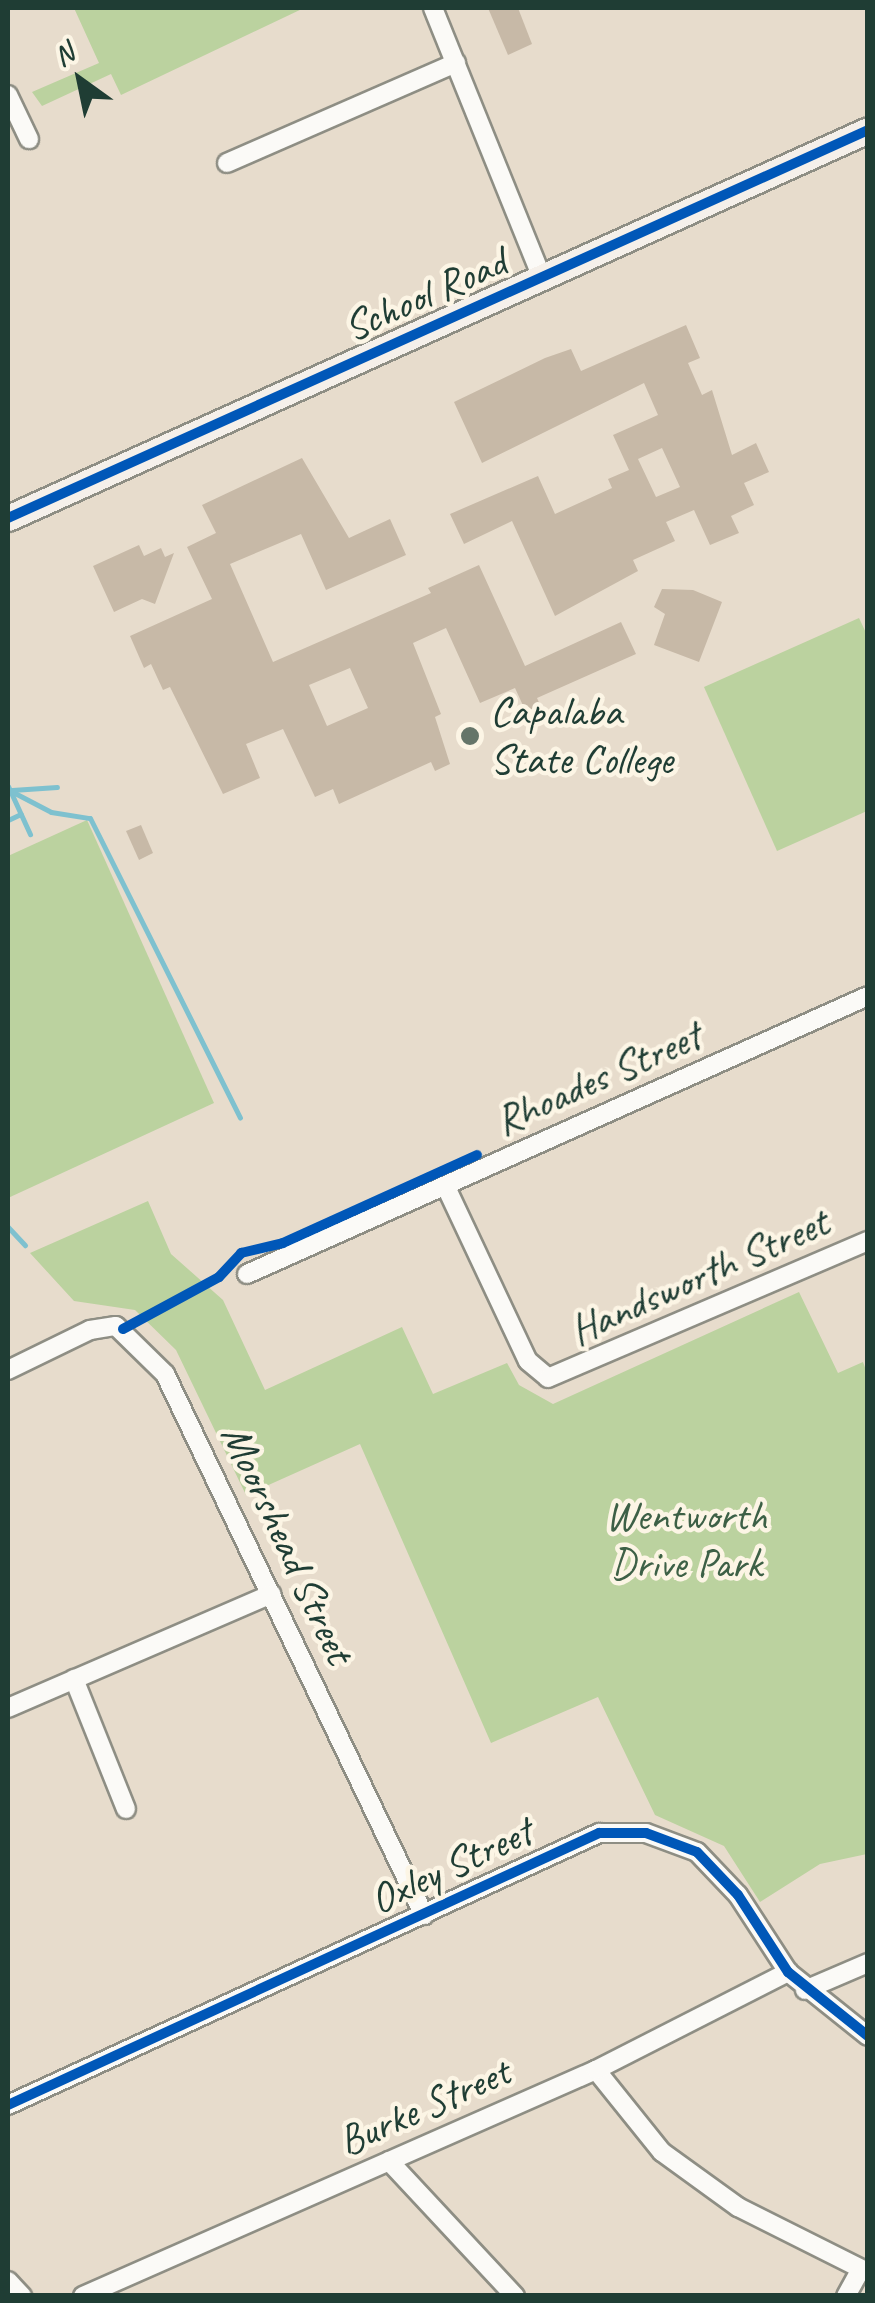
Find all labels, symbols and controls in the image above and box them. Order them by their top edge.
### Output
north arrow [30,30,130,130]
text: N [47,35,80,74]
street label: School Road [337,237,513,353]
place label: Capalaba State College [490,687,672,786]
marker: Capalaba State College [459,725,481,747]
street label: Rhoades Street [487,1011,709,1147]
street label: Handsworth Street [562,1197,836,1357]
street label: Moorshead Street [210,1416,364,1672]
park label: Wentworth Drive Park [605,1491,767,1590]
street label: Oxley Street [362,1807,540,1925]
street label: Burke Street [330,2047,518,2167]

